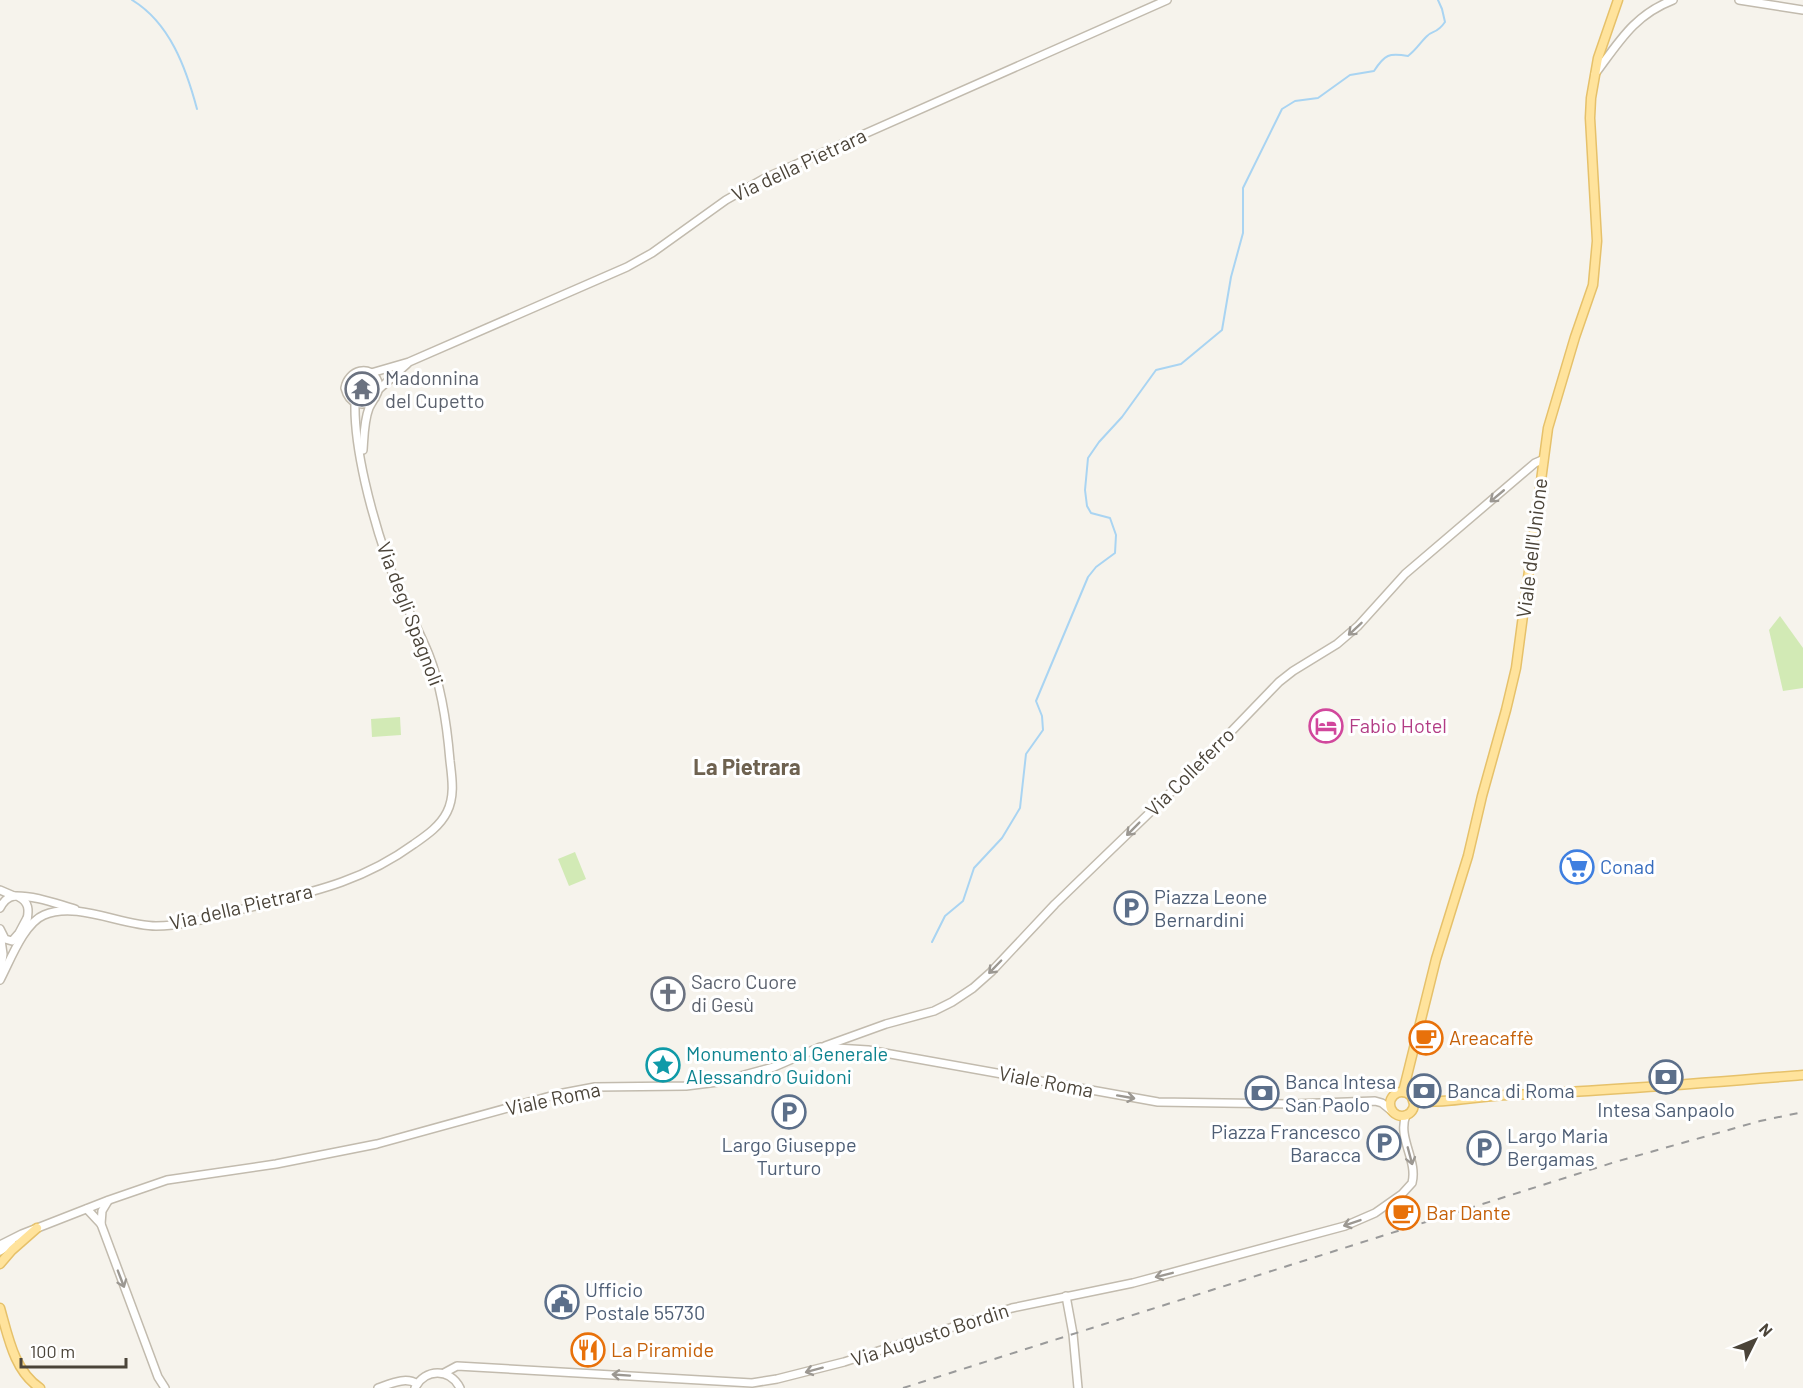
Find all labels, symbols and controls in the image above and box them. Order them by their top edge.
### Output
street label: Via della Pietrara [727,122,870,206]
place label: Madonnina del Cupetto [385,365,485,412]
temple icon: Madonnina del Cupetto [344,371,380,407]
street label: Viale dell'Unione [1511,477,1551,619]
one-way arrow [1490,489,1505,503]
street label: Via degli Spagnoli [373,538,449,689]
one-way arrow [1347,622,1362,636]
hotel icon: Fabio Hotel [1308,708,1344,744]
place label: Fabio Hotel [1349,713,1447,737]
street label: Via Colleferro [1140,722,1239,821]
district label: La Pietrara [693,753,801,779]
one-way arrow [1126,822,1141,837]
supermarket icon: Conad [1559,849,1595,885]
place label: Conad [1600,854,1655,878]
street label: Via della Pietrara [167,878,314,934]
place label: Piazza Leone Bernardini [1154,884,1267,931]
parking icon: Piazza Leone Bernardini [1113,890,1149,926]
one-way arrow [988,959,1003,974]
place label: Sacro Cuore di Gesù [691,969,797,1016]
church icon: Sacro Cuore di Gesù [650,976,686,1012]
cafe icon: Areacaffè [1408,1020,1444,1056]
place label: Areacaffè [1449,1025,1534,1049]
place label: Monumento al Generale Alessandro Guidoni [686,1041,888,1088]
place icon: Monumento al Generale Alessandro Guidoni [645,1047,681,1083]
bank icon: Intesa Sanpaolo [1648,1059,1684,1095]
street label: Viale Roma [997,1060,1096,1102]
place label: Banca Intesa San Paolo [1285,1069,1396,1116]
bank icon: Banca di Roma [1406,1073,1442,1109]
bank icon: Banca Intesa San Paolo [1244,1075,1280,1111]
street label: Viale Roma [503,1076,602,1120]
place label: Banca di Roma [1447,1078,1575,1102]
one-way arrow [1115,1092,1135,1103]
parking icon: Largo Giuseppe Turturo [771,1094,807,1130]
place label: Intesa Sanpaolo [1597,1097,1735,1121]
place label: Piazza Francesco Baracca [1211,1119,1361,1166]
place label: Largo Maria Bergamas [1507,1123,1608,1170]
parking icon: Piazza Francesco Baracca [1366,1125,1402,1161]
parking icon: Largo Maria Bergamas [1466,1130,1502,1166]
place label: Largo Giuseppe Turturo [721,1132,857,1179]
one-way arrow [1405,1146,1417,1165]
cafe icon: Bar Dante [1385,1195,1421,1231]
place label: Bar Dante [1426,1200,1511,1224]
one-way arrow [1343,1218,1362,1229]
one-way arrow [117,1269,128,1287]
one-way arrow [1155,1269,1174,1281]
place label: Ufficio Postale 55730 [585,1277,705,1324]
public building icon: Ufficio Postale 55730 [544,1284,580,1320]
street label: Via Augusto Bordin [848,1297,1012,1371]
north arrow [1725,1310,1785,1370]
text: N [1756,1319,1777,1340]
scale bar [21,1331,126,1369]
restaurant icon: La Piramide [570,1332,606,1368]
place label: La Piramide [611,1337,714,1361]
text: 100 m [30,1340,75,1362]
one-way arrow [805,1365,824,1376]
one-way arrow [611,1369,631,1380]

